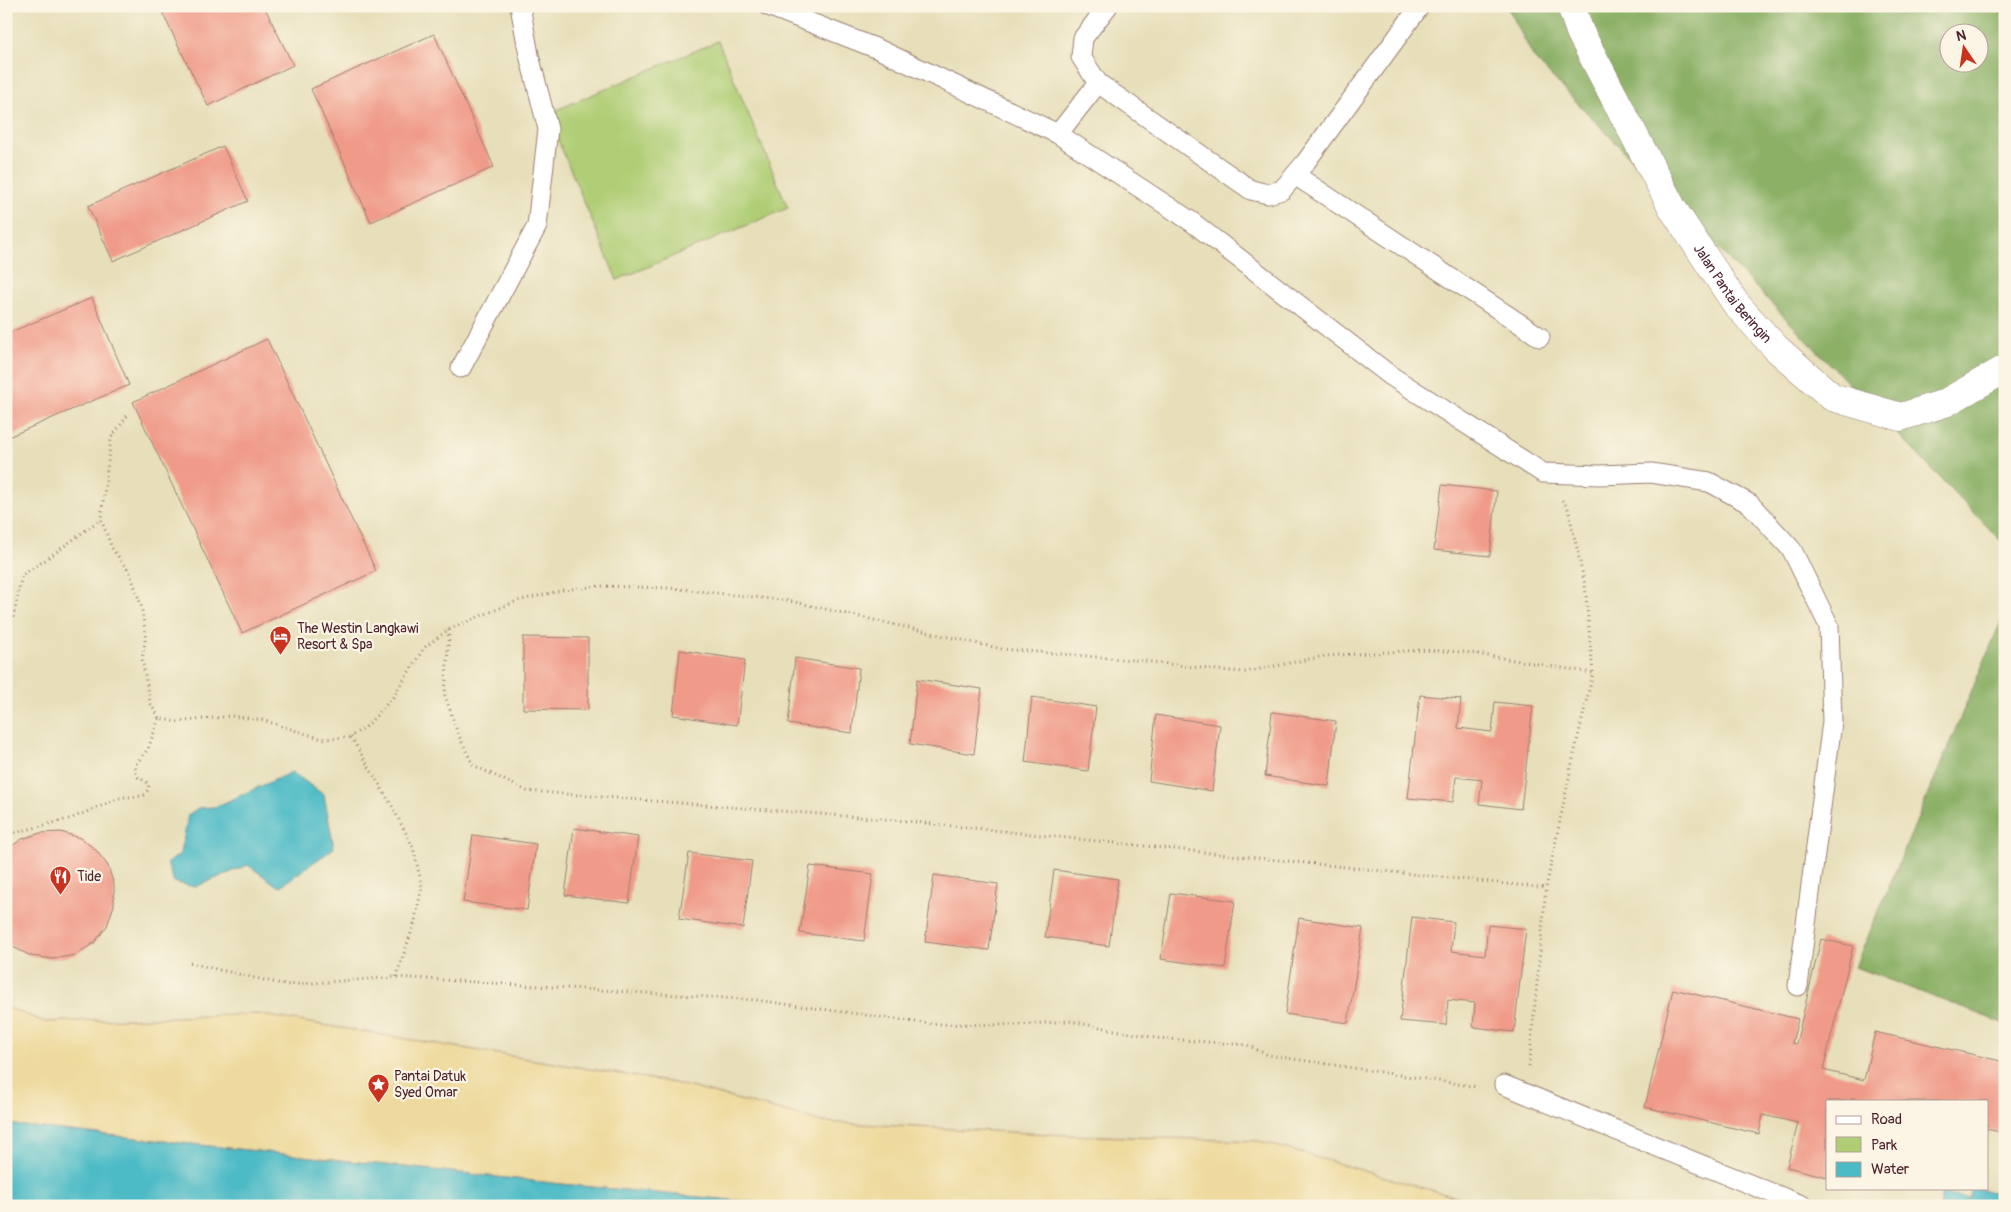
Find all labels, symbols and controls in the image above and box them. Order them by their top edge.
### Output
north arrow [1938,22,1988,72]
text: N [1955,26,1968,45]
street label: Jalan Pantai Beringin [1690,241,1776,346]
place label: The Westin Langkawi Resort & Spa [297,620,419,653]
hotel icon: The Westin Langkawi Resort & Spa [269,624,293,655]
restaurant icon: Tide [49,864,73,895]
place label: Tide [77,868,101,885]
place label: Pantai Datuk Syed Omar [394,1068,466,1101]
place icon: Pantai Datuk Syed Omar [366,1072,390,1103]
legend [1826,1100,1988,1190]
text: Road [1871,1110,1902,1129]
text: Park [1871,1136,1898,1155]
text: Water [1871,1160,1910,1179]

